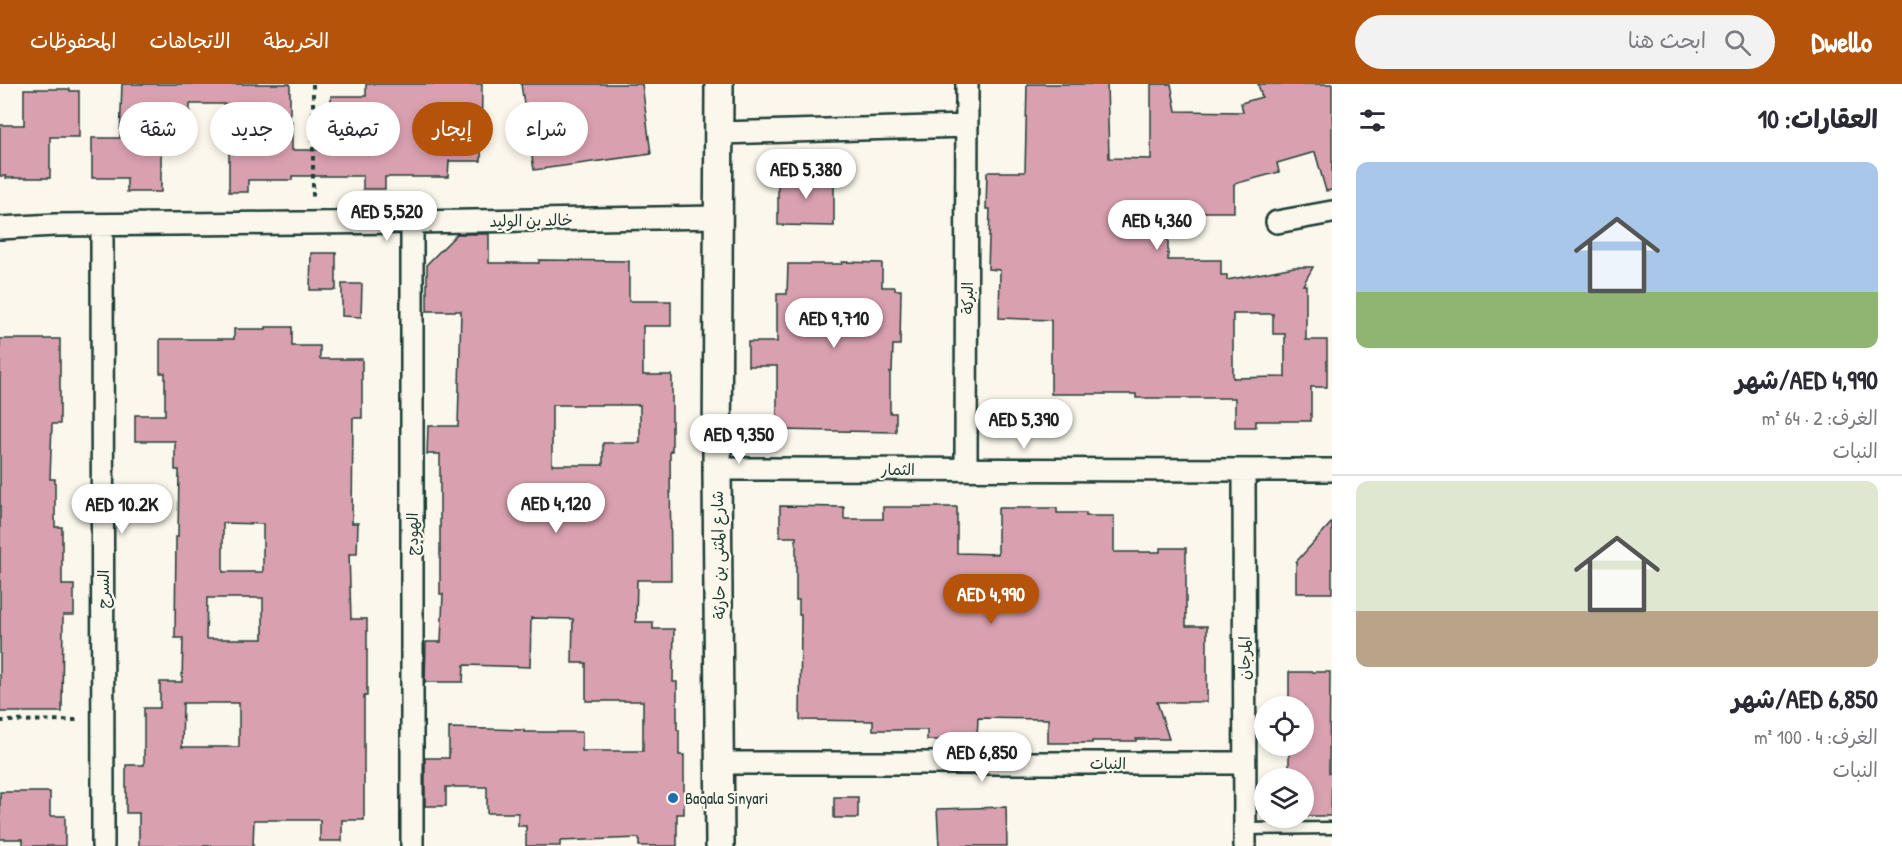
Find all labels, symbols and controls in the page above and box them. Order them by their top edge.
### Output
search box [1355,15,1775,69]
text: Dwello [1811,23,1872,61]
text: ابحث هنا [1628,25,1706,55]
text: المحفوظات [30,26,116,55]
text: الاتجاهات [149,26,231,55]
text: الخريطة [264,26,329,55]
icon: search [1721,26,1754,59]
text: العقارات: 10 [1758,101,1878,136]
chip: شقة [119,102,198,156]
chip: جديد [210,102,294,156]
chip: تصفية [306,102,400,156]
chip: إيجار [412,102,493,156]
chip: شراء [505,102,588,156]
icon: filters [1356,104,1389,137]
pin: AED 5,380 [737,149,875,200]
text: AED 5,380 [770,155,842,182]
pin: AED 5,520 [318,191,456,242]
text: AED 5,520 [351,197,423,224]
pin: AED 4,360 [1088,200,1226,251]
icon: home [1563,201,1671,309]
text: AED 4,360 [1122,206,1192,233]
street label: خالد بن الوليد [489,208,573,232]
street label: البركة [956,282,978,314]
pin: AED 9,710 [765,298,903,349]
text: AED 9,710 [799,304,869,331]
text: AED 4,990/شهر [1736,362,1878,397]
pin: AED 5,390 [955,399,1093,450]
text: الغرف: 2 · 64 m² [1762,404,1878,431]
text: AED 5,390 [989,405,1059,432]
pin: AED 9,350 [670,414,808,465]
text: AED 9,350 [704,420,774,447]
text: النبات [1832,437,1878,464]
street label: الثمار [880,458,915,480]
pin: AED 4,120 [487,483,625,534]
pin: AED 10.2K [53,484,191,535]
text: AED 4,120 [521,489,591,516]
text: AED 10.2K [85,490,159,517]
street label: شارع المثنى بن حارثة [706,490,731,620]
street label: الهودج [401,513,423,555]
icon: home [1563,520,1671,628]
street label: السرج [92,570,114,608]
pin: AED 4,990 [922,574,1060,625]
text: AED 4,990 [957,580,1025,607]
street label: المرجان [1233,636,1255,680]
text: AED 6,850/شهر [1732,681,1878,716]
map controls [1254,696,1314,828]
button: locate [1254,696,1314,756]
text: الغرف: 4 · 100 m² [1754,723,1878,750]
pin: AED 6,850 [913,732,1051,783]
text: AED 6,850 [947,738,1017,765]
street label: النبات [1090,752,1126,774]
text: النبات [1832,756,1878,783]
button: layers [1254,768,1314,828]
place label: Baqala Sinyari [685,787,768,809]
marker: Baqala Sinyari [666,791,680,805]

